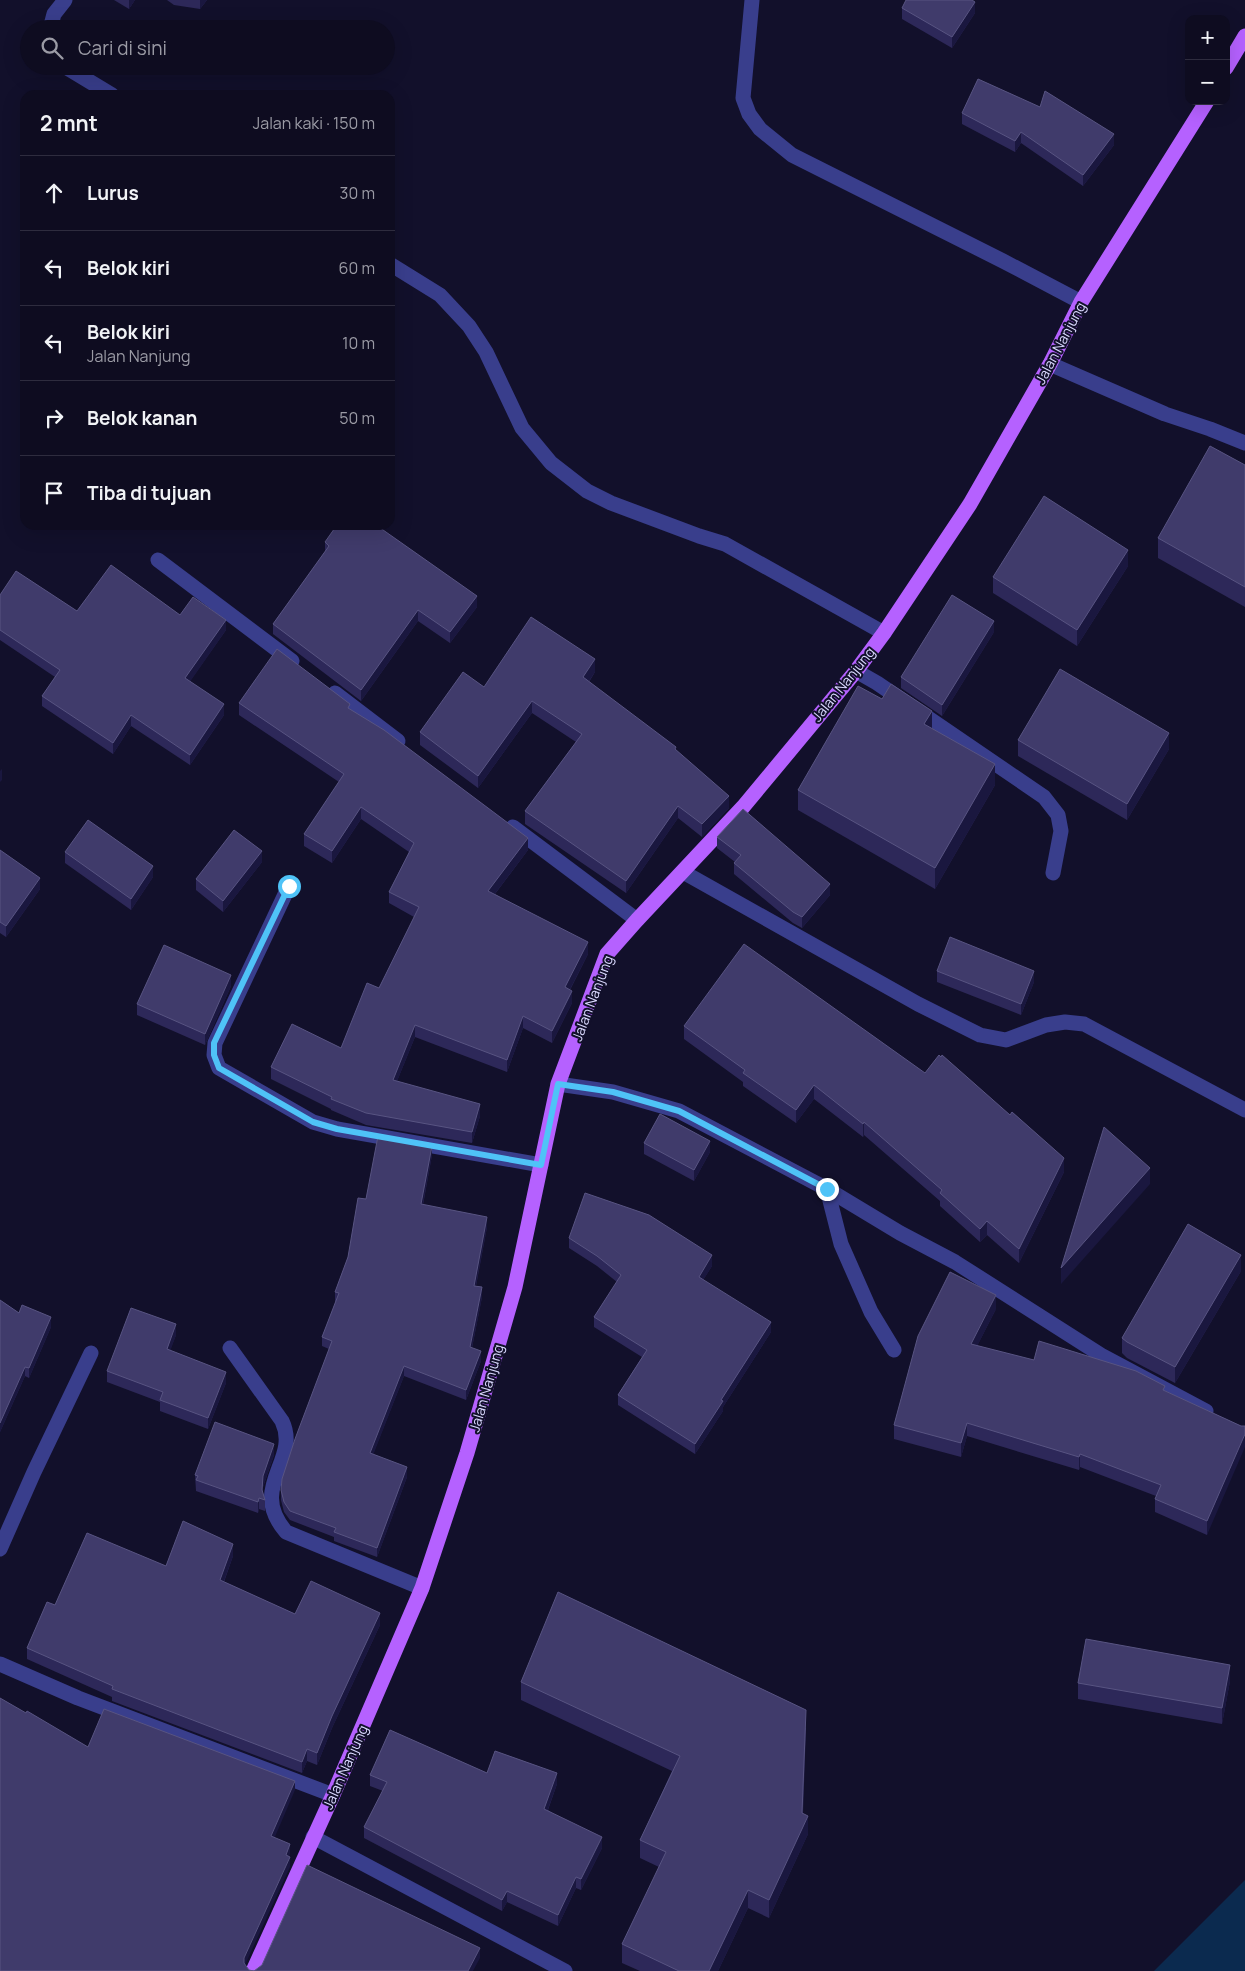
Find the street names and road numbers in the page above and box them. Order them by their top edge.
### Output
street label: Jalan Nanjung [1030,299,1090,387]
street label: Jalan Nanjung [807,643,879,725]
street label: Jalan Nanjung [567,952,617,1044]
street label: Jalan Nanjung [464,1342,508,1434]
street label: Jalan Nanjung [318,1722,372,1812]

